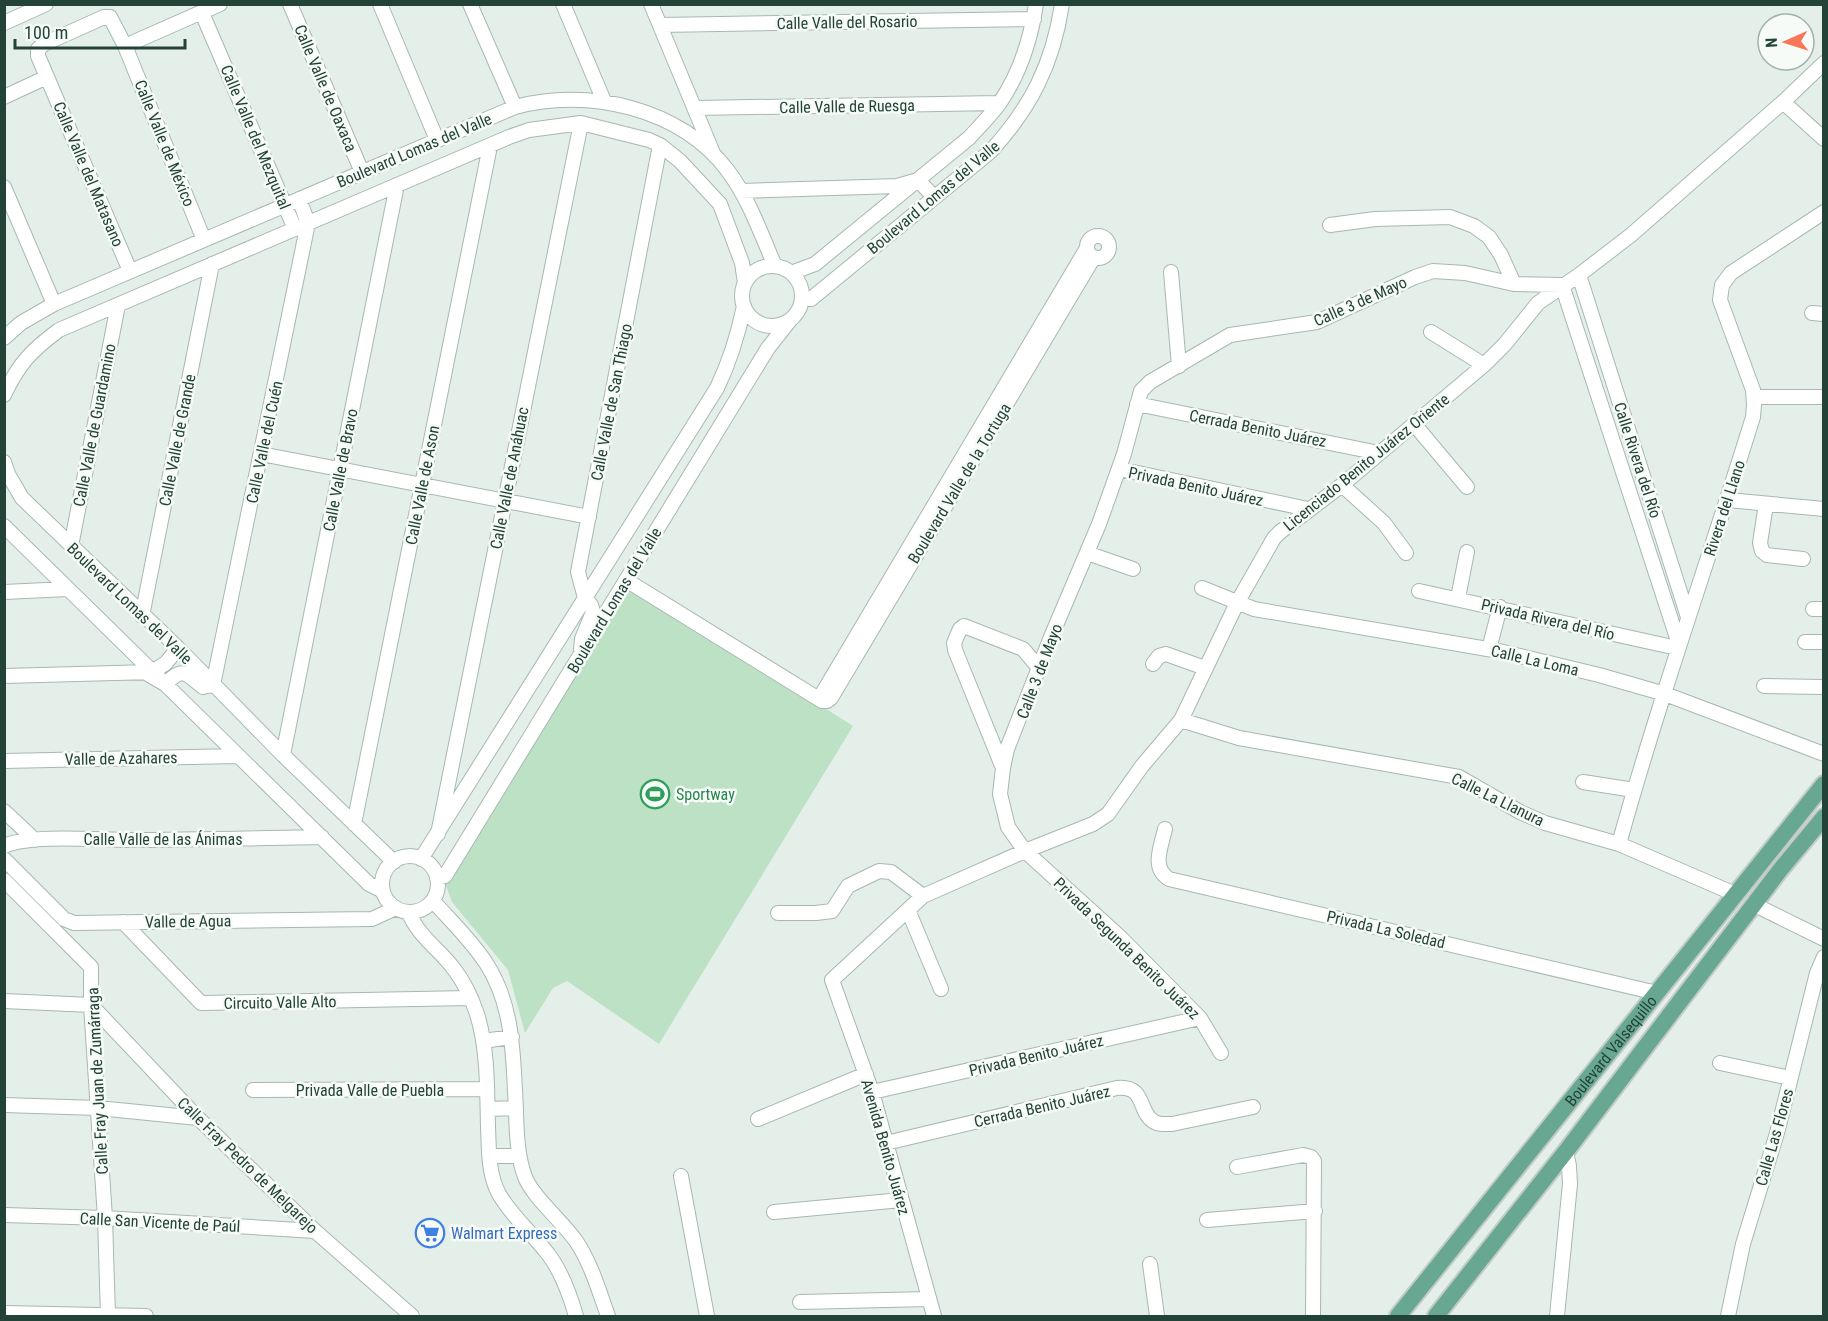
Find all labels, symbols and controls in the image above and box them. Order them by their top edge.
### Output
scale bar [15,12,184,50]
street label: Calle Valle del Rosario [776,12,918,33]
north arrow [1756,12,1816,72]
text: 100 m [24,22,68,43]
street label: Calle Valle de Oaxaca [290,22,361,155]
text: N [1762,37,1781,48]
street label: Calle Valle del Mezquital [217,62,295,212]
street label: Calle Valle de México [130,77,199,209]
street label: Calle Valle de Ruesga [779,96,915,117]
street label: Calle Valle del Matasano [49,99,128,250]
street label: Boulevard Lomas del Valle [334,109,495,192]
street label: Boulevard Lomas del Valle [863,137,1003,258]
street label: Calle 3 de Mayo [1311,272,1410,331]
street label: Calle Valle de San Thiago [587,322,636,482]
street label: Calle Valle de Guardamino [69,342,120,508]
street label: Calle Valle de Grande [155,373,200,508]
street label: Calle Valle del Cuén [242,379,287,505]
street label: Licenciado Benito Juárez Oriente [1280,390,1453,535]
street label: Boulevard Valle de la Tortuga [904,400,1015,567]
street label: Calle Rivera del Río [1610,400,1665,520]
street label: Calle Valle de Anáhuac [486,405,533,551]
street label: Cerrada Benito Juárez [1188,406,1328,451]
street label: Calle Valle de Bravo [319,407,362,533]
street label: Calle Valle de Ason [402,424,443,547]
street label: Rivera del Llano [1700,458,1749,559]
street label: Privada Benito Juárez [1127,463,1265,510]
street label: Boulevard Lomas del Valle [563,524,665,677]
street label: Boulevard Lomas del Valle [63,539,196,668]
street label: Privada Rivera del Río [1479,595,1617,644]
street label: Calle 3 de Mayo [1013,621,1066,721]
street label: Calle La Loma [1489,641,1581,680]
street label: Valle de Azahares [64,748,178,769]
street label: Calle La Llanura [1448,769,1547,830]
sports icon: Sportway [639,778,671,810]
place label: Sportway [676,785,735,804]
street label: Calle Valle de las Ánimas [83,830,243,849]
street label: Privada Segunda Benito Juárez [1050,874,1204,1023]
street label: Privada La Soledad [1325,907,1447,952]
street label: Valle de Agua [145,911,231,932]
street label: Calle Fray Juan de Zumárraga [83,987,112,1175]
street label: Circuito Valle Alto [223,992,337,1013]
street label: Boulevard Valsequillo [1561,992,1661,1110]
street label: Privada Benito Juárez [967,1031,1105,1080]
street label: Avenida Benito Juárez [857,1077,914,1217]
street label: Privada Valle de Puebla [296,1081,444,1100]
street label: Cerrada Benito Juárez [972,1082,1112,1131]
street label: Calle Las Flores [1752,1086,1797,1188]
street label: Calle Fray Pedro de Melgarejo [174,1093,322,1237]
street label: Calle San Vicente de Paúl [79,1209,241,1236]
supermarket icon: Walmart Express [414,1217,446,1249]
place label: Walmart Express [451,1224,557,1243]

